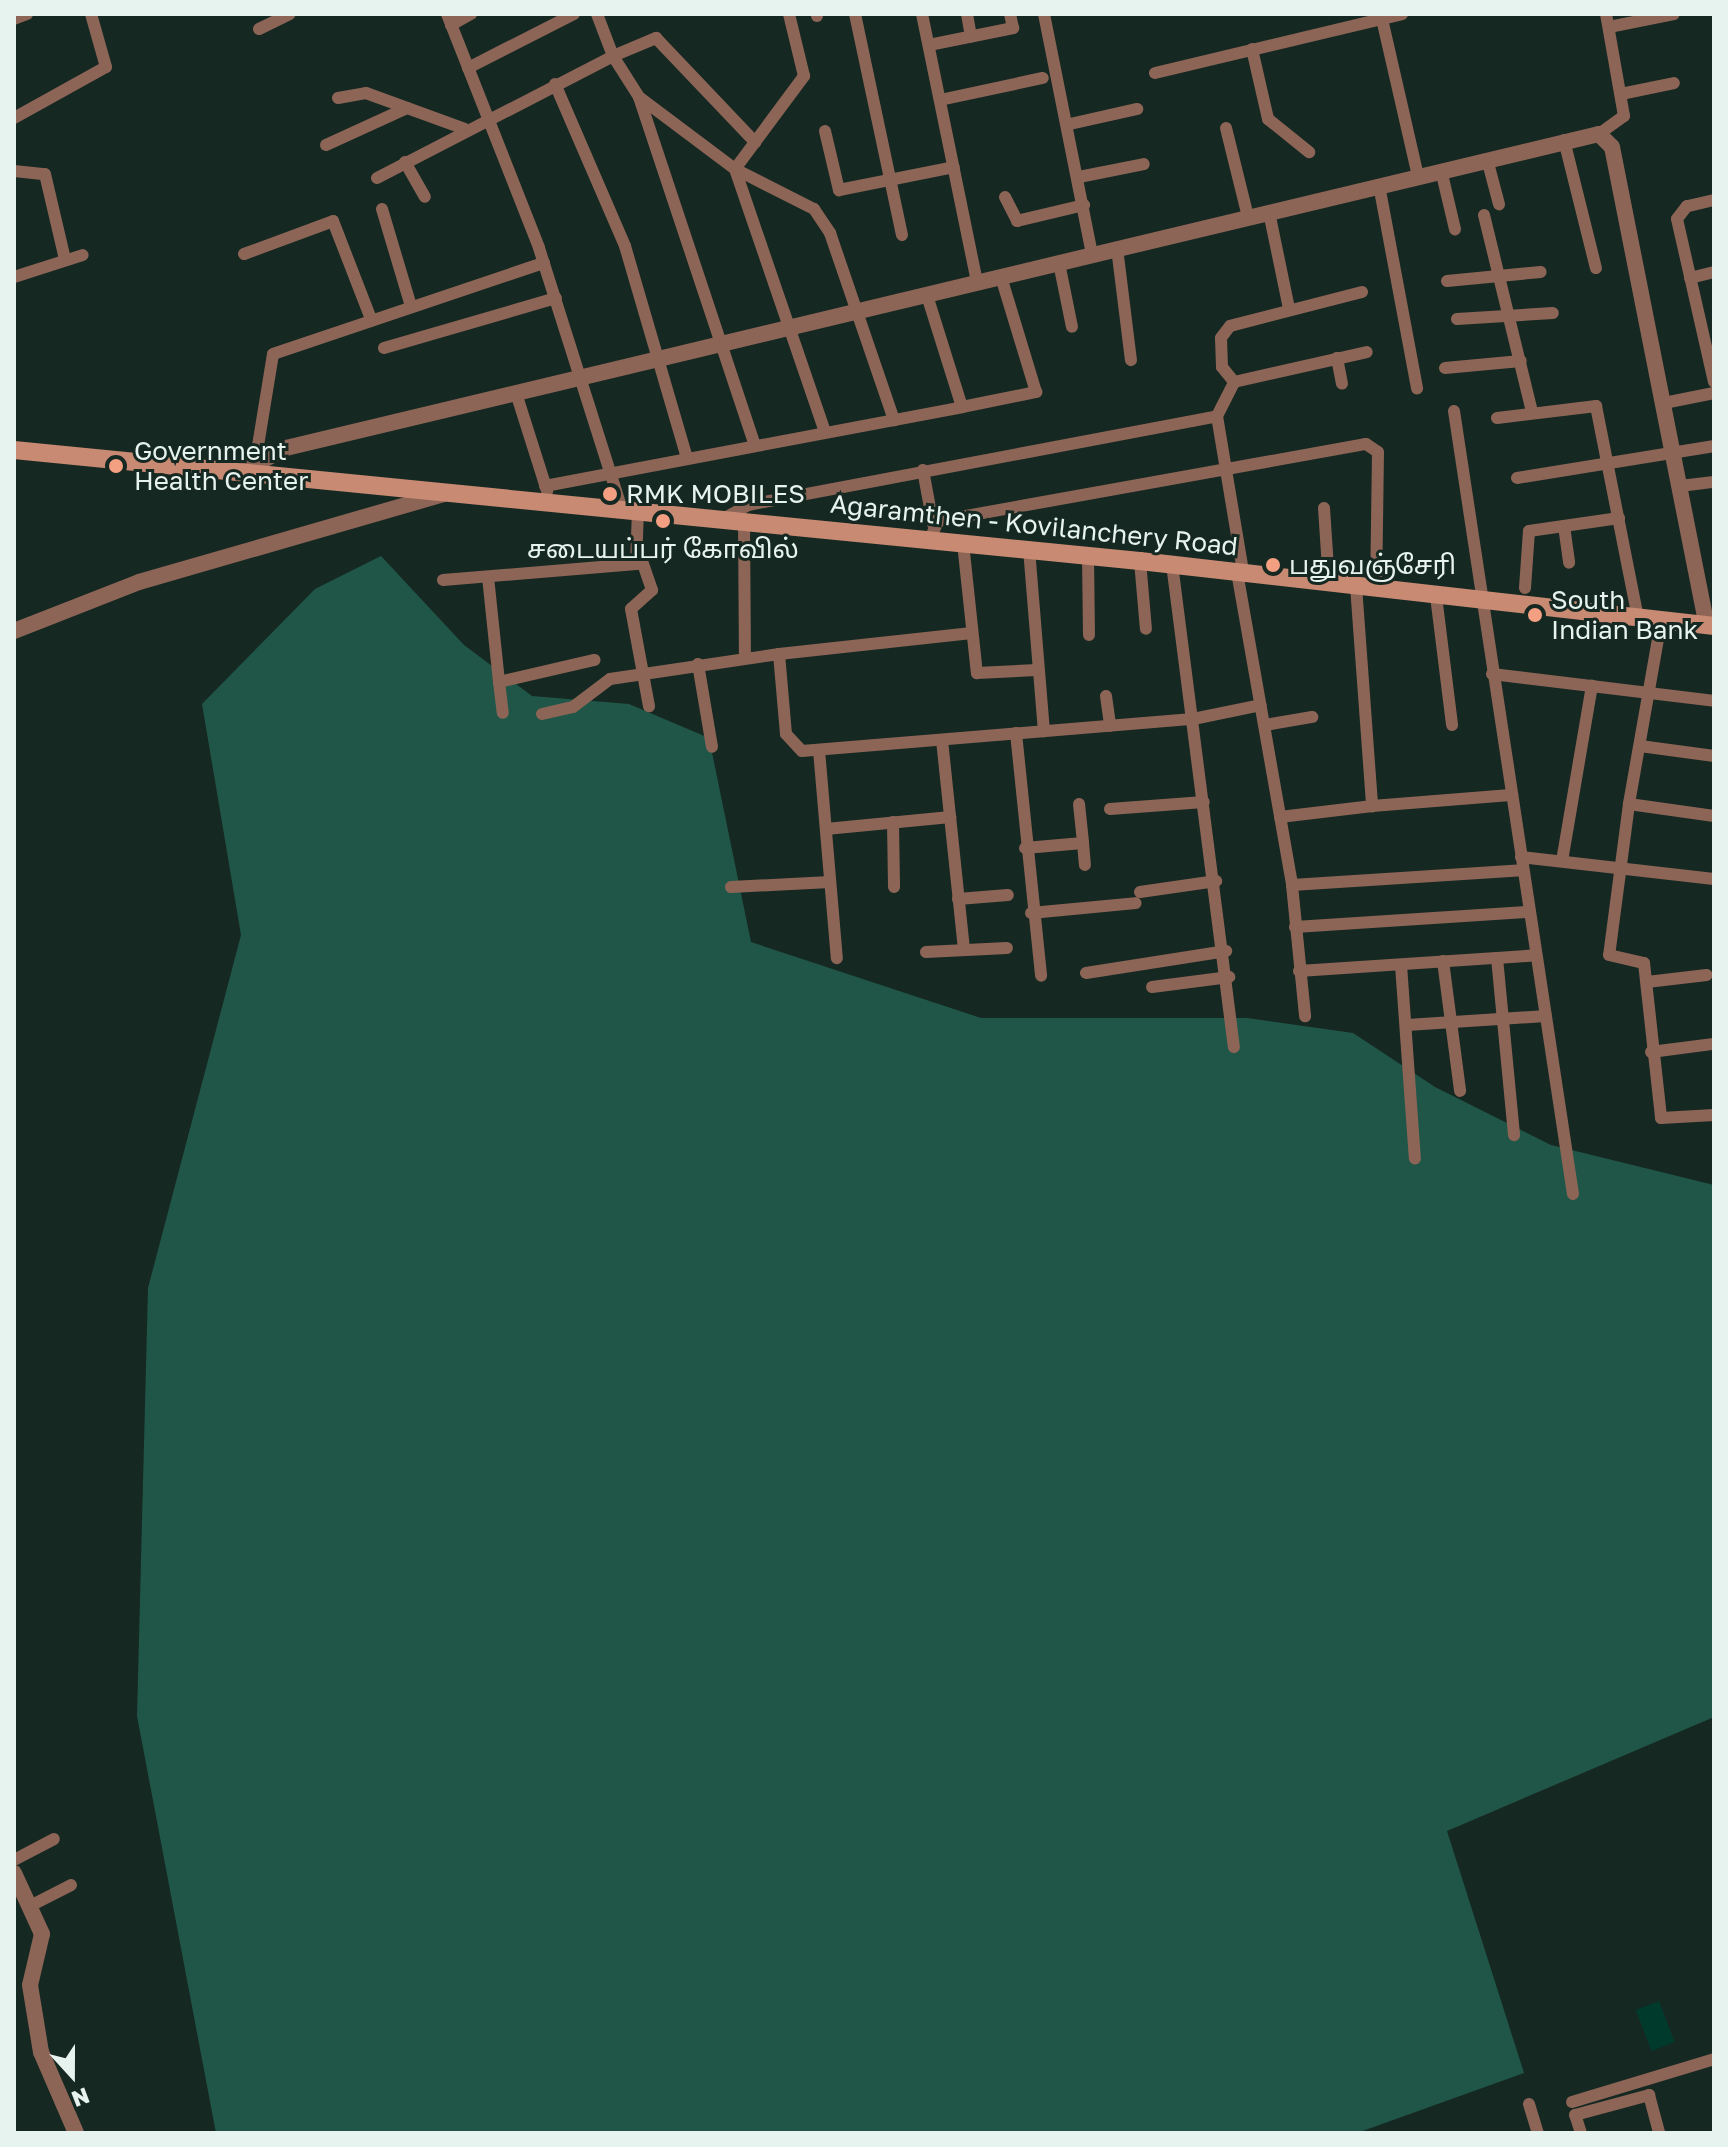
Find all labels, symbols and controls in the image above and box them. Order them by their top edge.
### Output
place label: Government Health Center [134,435,308,496]
marker: Government Health Center [105,455,127,477]
place label: RMK MOBILES [626,478,805,510]
marker: RMK MOBILES [601,485,619,503]
street label: Agaramthen - Kovilanchery Road [829,488,1239,562]
marker: சடையப்பர் கோவில் [654,512,672,530]
place label: சடையப்பர் கோவில் [527,533,799,565]
place label: பதுவஞ்சேரி [1289,549,1456,581]
marker: பதுவஞ்சேரி [1264,556,1282,574]
place label: South Indian Bank [1551,584,1698,646]
marker: South Indian Bank [1526,606,1544,624]
north arrow [32,2035,112,2115]
text: N [68,2082,93,2113]

